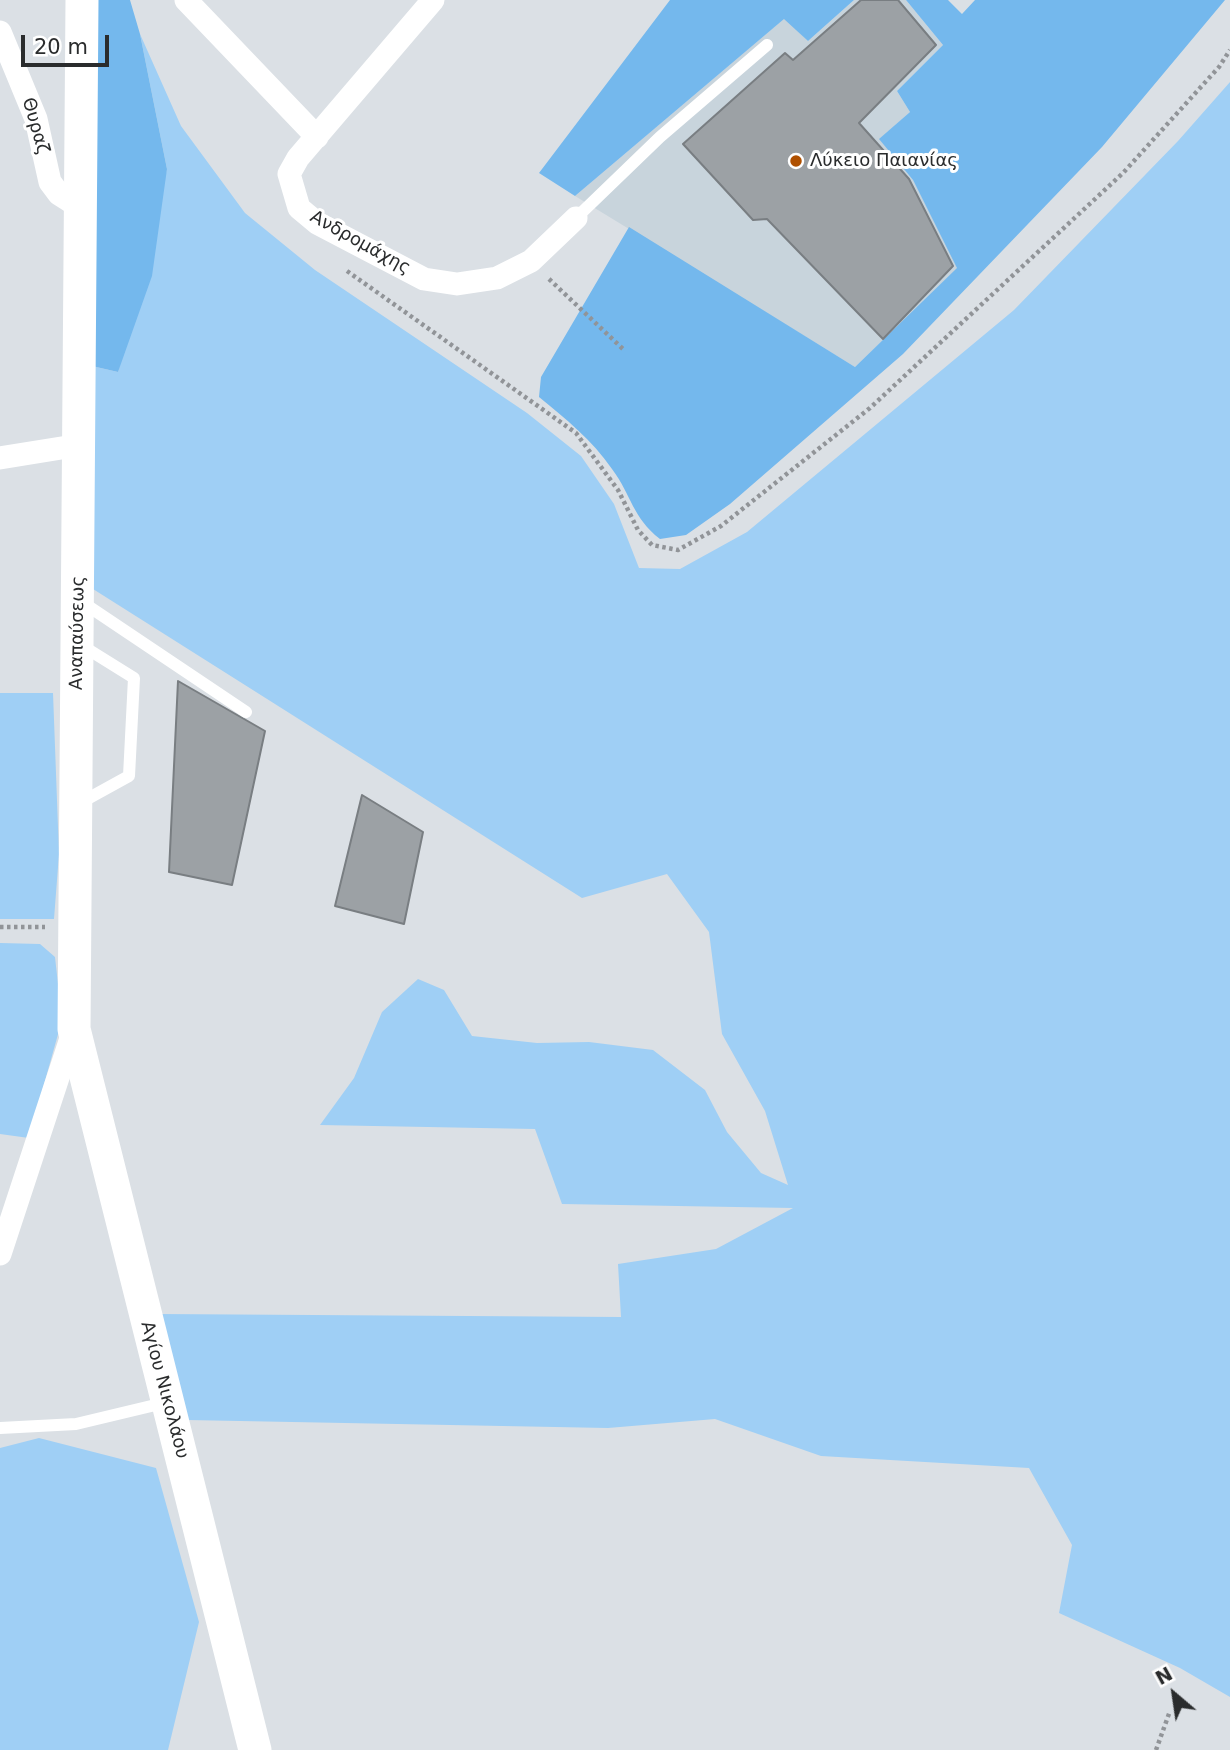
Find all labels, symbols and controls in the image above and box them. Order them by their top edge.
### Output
scale bar [24,21,112,65]
text: 20 m [34,35,88,59]
street label: Θυραζ [17,95,53,157]
place label: Λύκειο Παιανίας [810,150,958,172]
marker: Λύκειο Παιανίας [788,153,804,169]
street label: Ανδρομάχης [306,207,414,279]
street label: Αναπαύσεως [66,576,90,690]
street label: Αγίου Νικολάου [135,1319,193,1461]
north arrow [1139,1659,1209,1729]
text: N [1152,1662,1176,1689]

